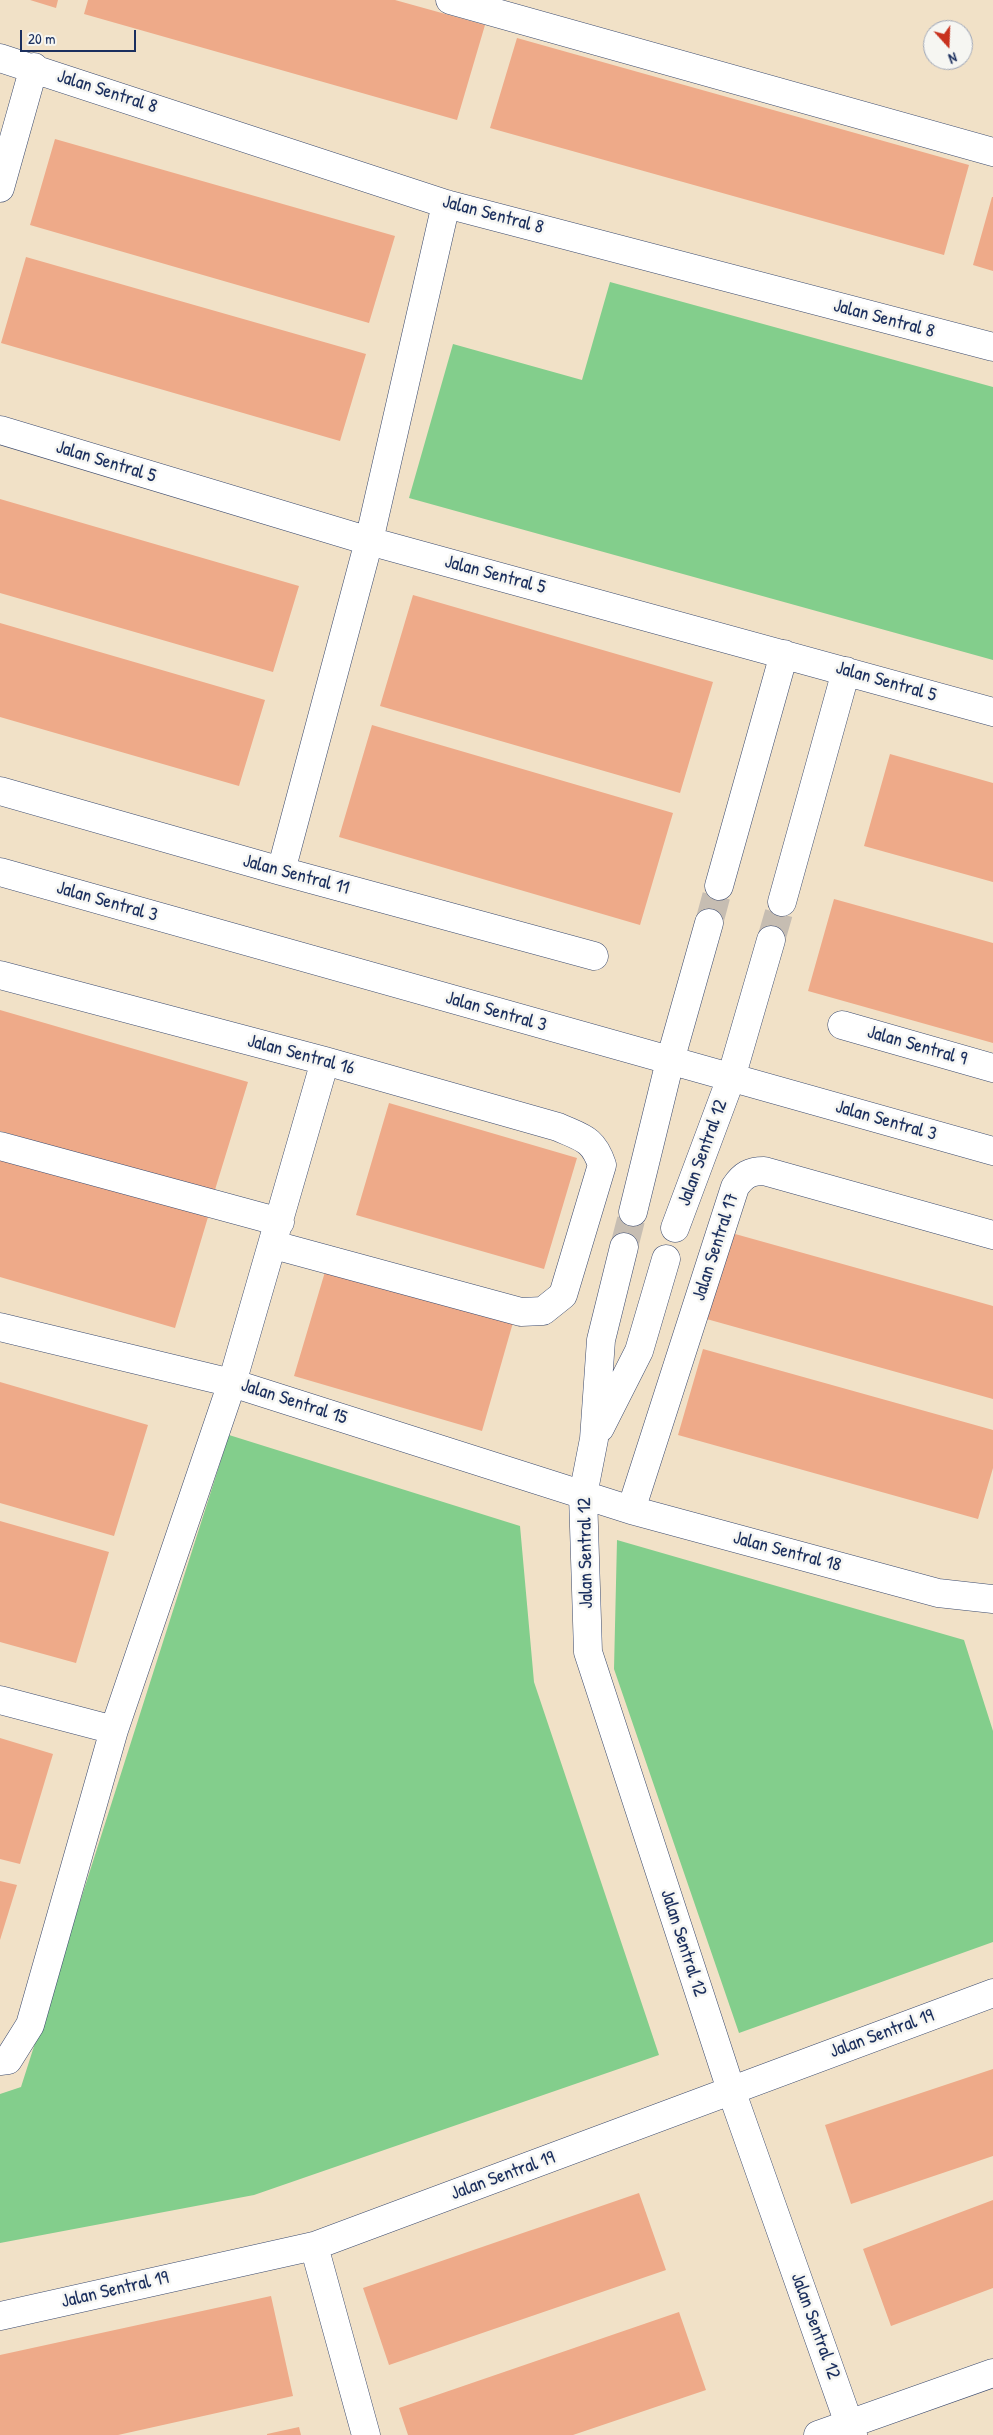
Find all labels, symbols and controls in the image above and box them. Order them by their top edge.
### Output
scale bar [22,20,139,52]
north arrow [923,20,973,70]
text: 20 m [28,28,55,49]
text: N [946,48,960,69]
street label: Jalan Sentral 8 [54,65,160,119]
street label: Jalan Sentral 8 [440,191,546,239]
street label: Jalan Sentral 8 [831,295,937,343]
street label: Jalan Sentral 5 [53,436,159,488]
street label: Jalan Sentral 5 [442,551,548,599]
street label: Jalan Sentral 5 [833,657,939,707]
street label: Jalan Sentral 11 [240,850,352,900]
street label: Jalan Sentral 3 [54,877,160,927]
street label: Jalan Sentral 3 [443,987,549,1037]
street label: Jalan Sentral 9 [865,1021,969,1071]
street label: Jalan Sentral 16 [245,1030,357,1080]
street label: Jalan Sentral 3 [833,1096,939,1146]
street label: Jalan Sentral 12 [673,1097,733,1209]
street label: Jalan Sentral 17 [688,1190,744,1304]
street label: Jalan Sentral 15 [238,1374,350,1430]
street label: Jalan Sentral 12 [574,1497,598,1609]
street label: Jalan Sentral 18 [731,1527,843,1577]
street label: Jalan Sentral 12 [655,1887,711,1999]
street label: Jalan Sentral 19 [827,2005,937,2063]
street label: Jalan Sentral 19 [448,2147,558,2205]
street label: Jalan Sentral 19 [59,2267,171,2313]
street label: Jalan Sentral 12 [785,2270,845,2382]

